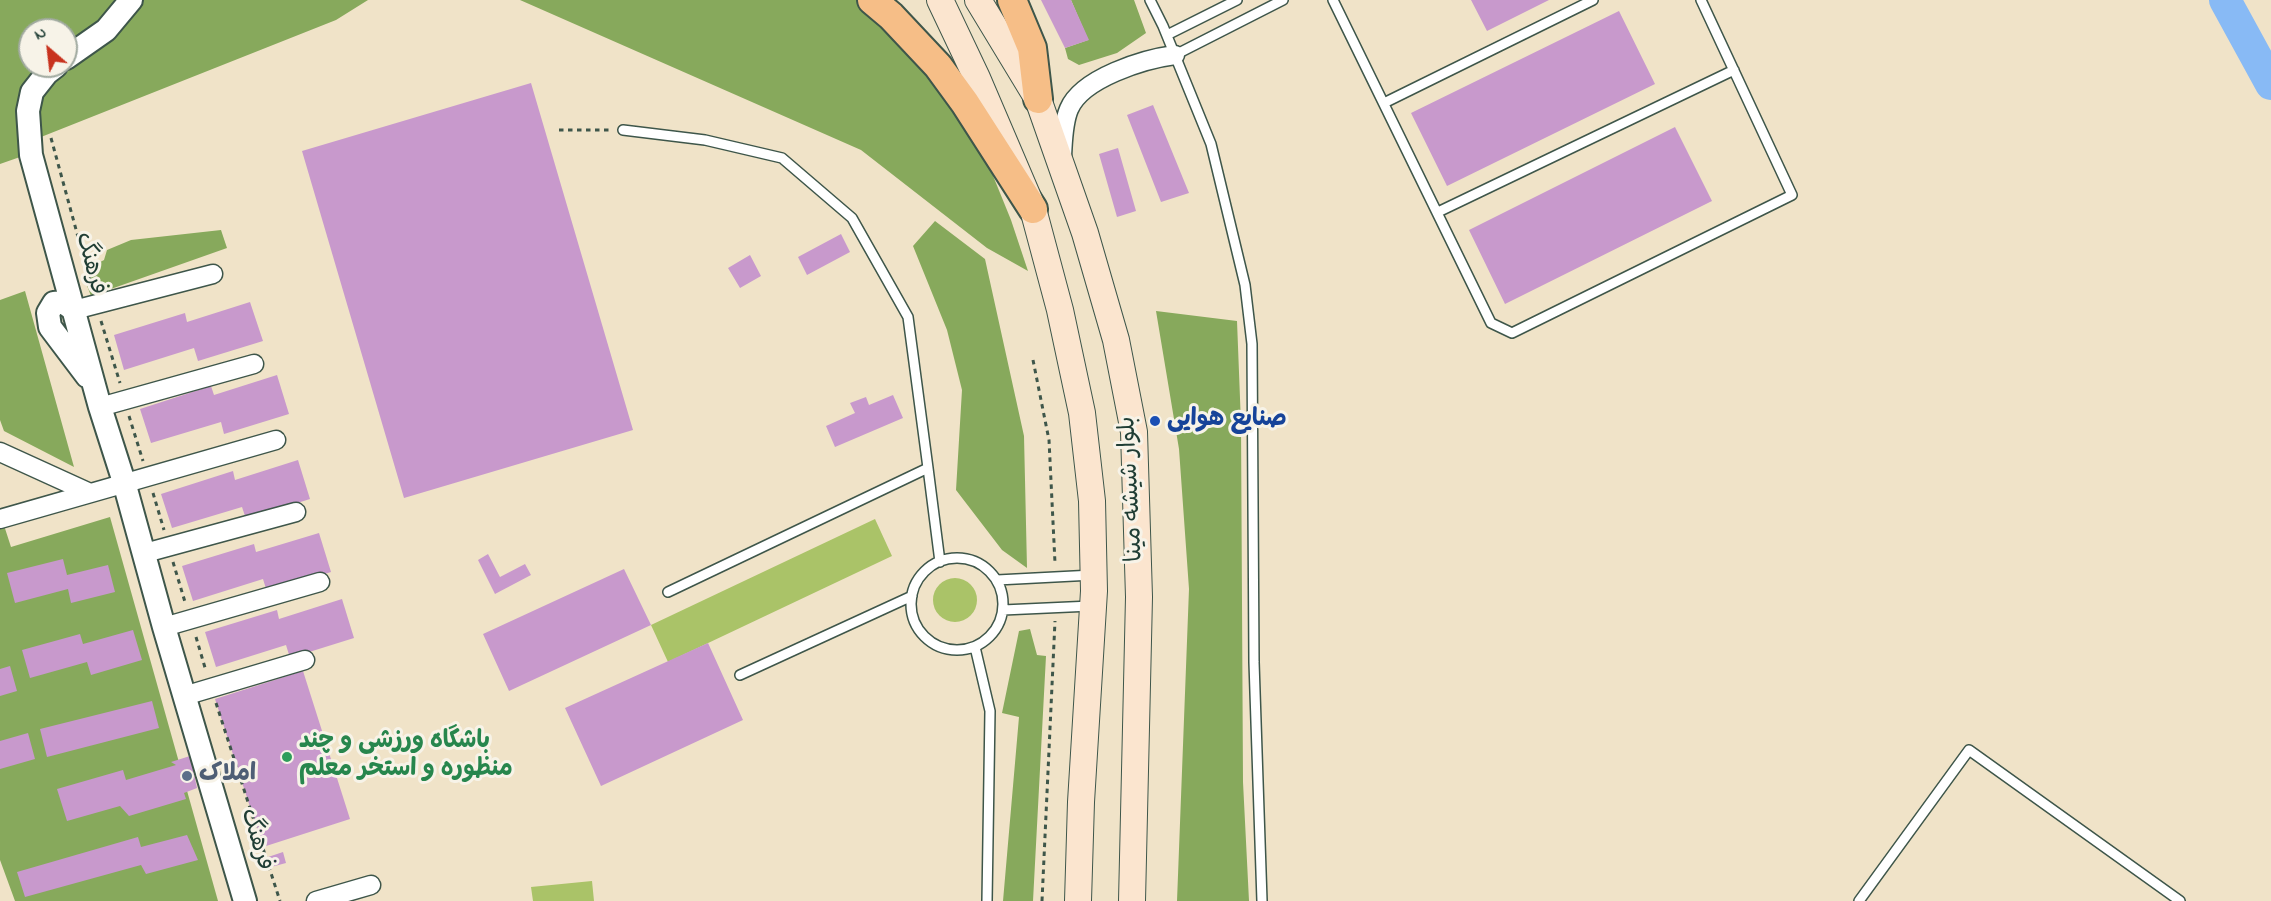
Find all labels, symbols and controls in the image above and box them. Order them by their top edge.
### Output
north arrow [18,18,78,78]
text: N [30,21,51,47]
street label: فرهنگ [67,229,111,299]
place label: صنایع هوایی [1167,407,1287,435]
marker: صنایع هوایی [1148,414,1162,428]
street label: بلوار شیشه مینا [1115,415,1151,563]
place label: باشگاه ورزشی و چند منظوره و استخر معلم [299,729,513,785]
marker: باشگاه ورزشی و چند منظوره و استخر معلم [280,750,294,764]
place label: املاک [199,762,256,790]
marker: املاک [180,769,194,783]
street label: فرهنگ [232,805,278,875]

